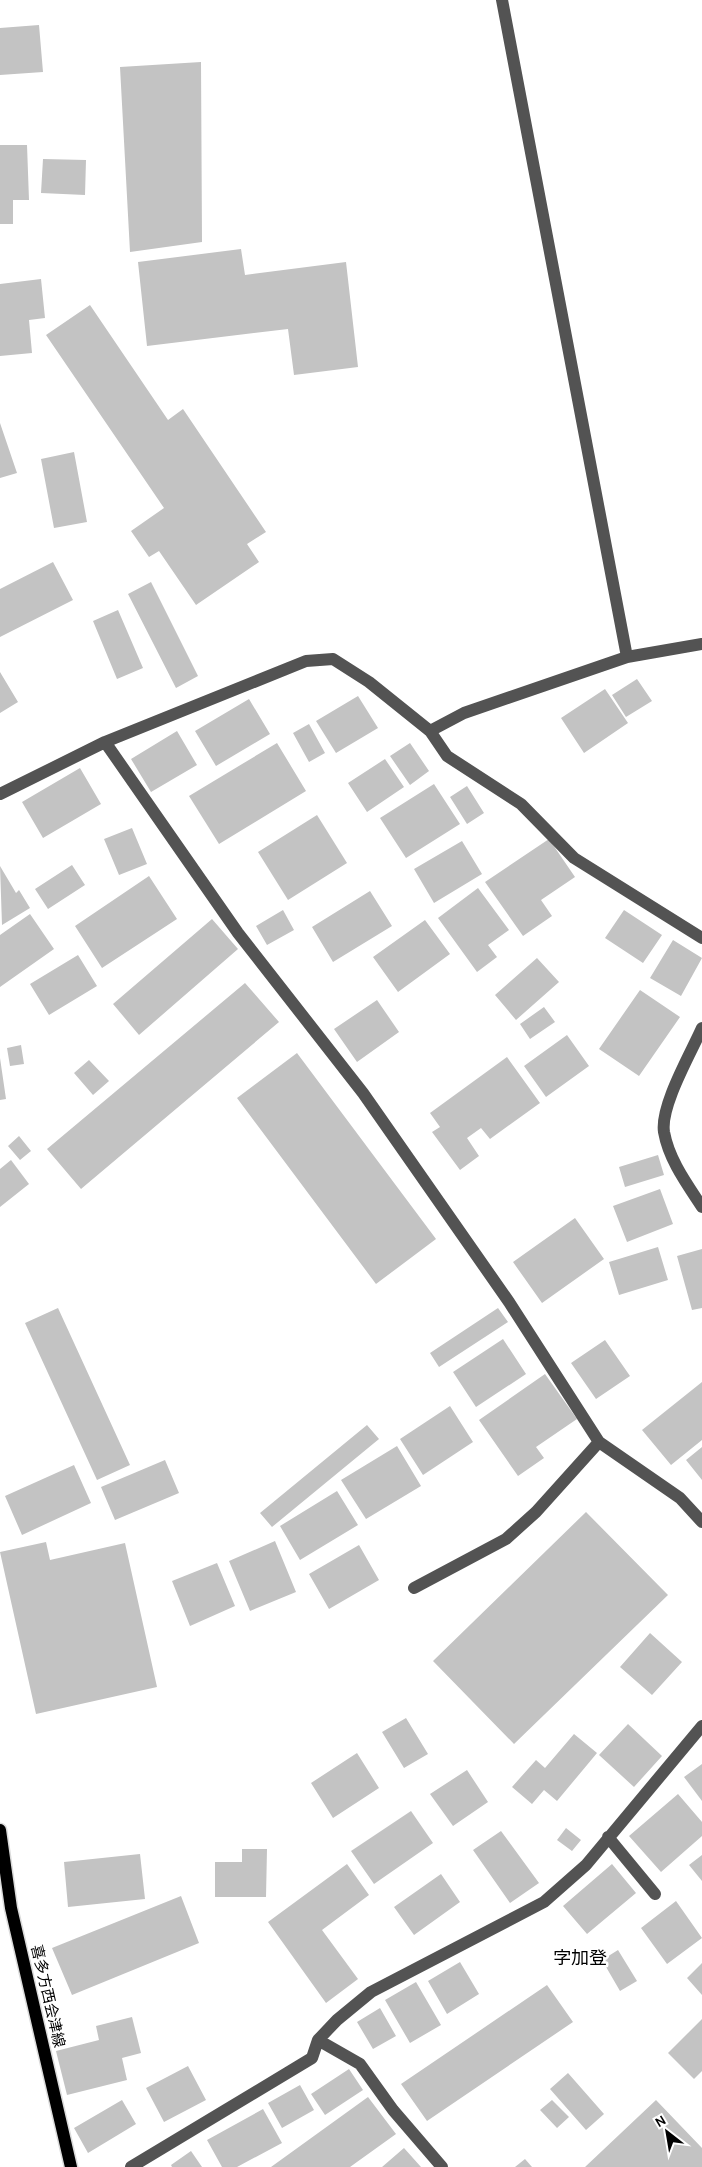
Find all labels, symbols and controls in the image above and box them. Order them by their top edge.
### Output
street label: 喜多方西会津線 [27,1943,69,2049]
district label: 字加登 [553,1947,607,1969]
north arrow [642,2107,692,2157]
text: N [652,2111,669,2131]

